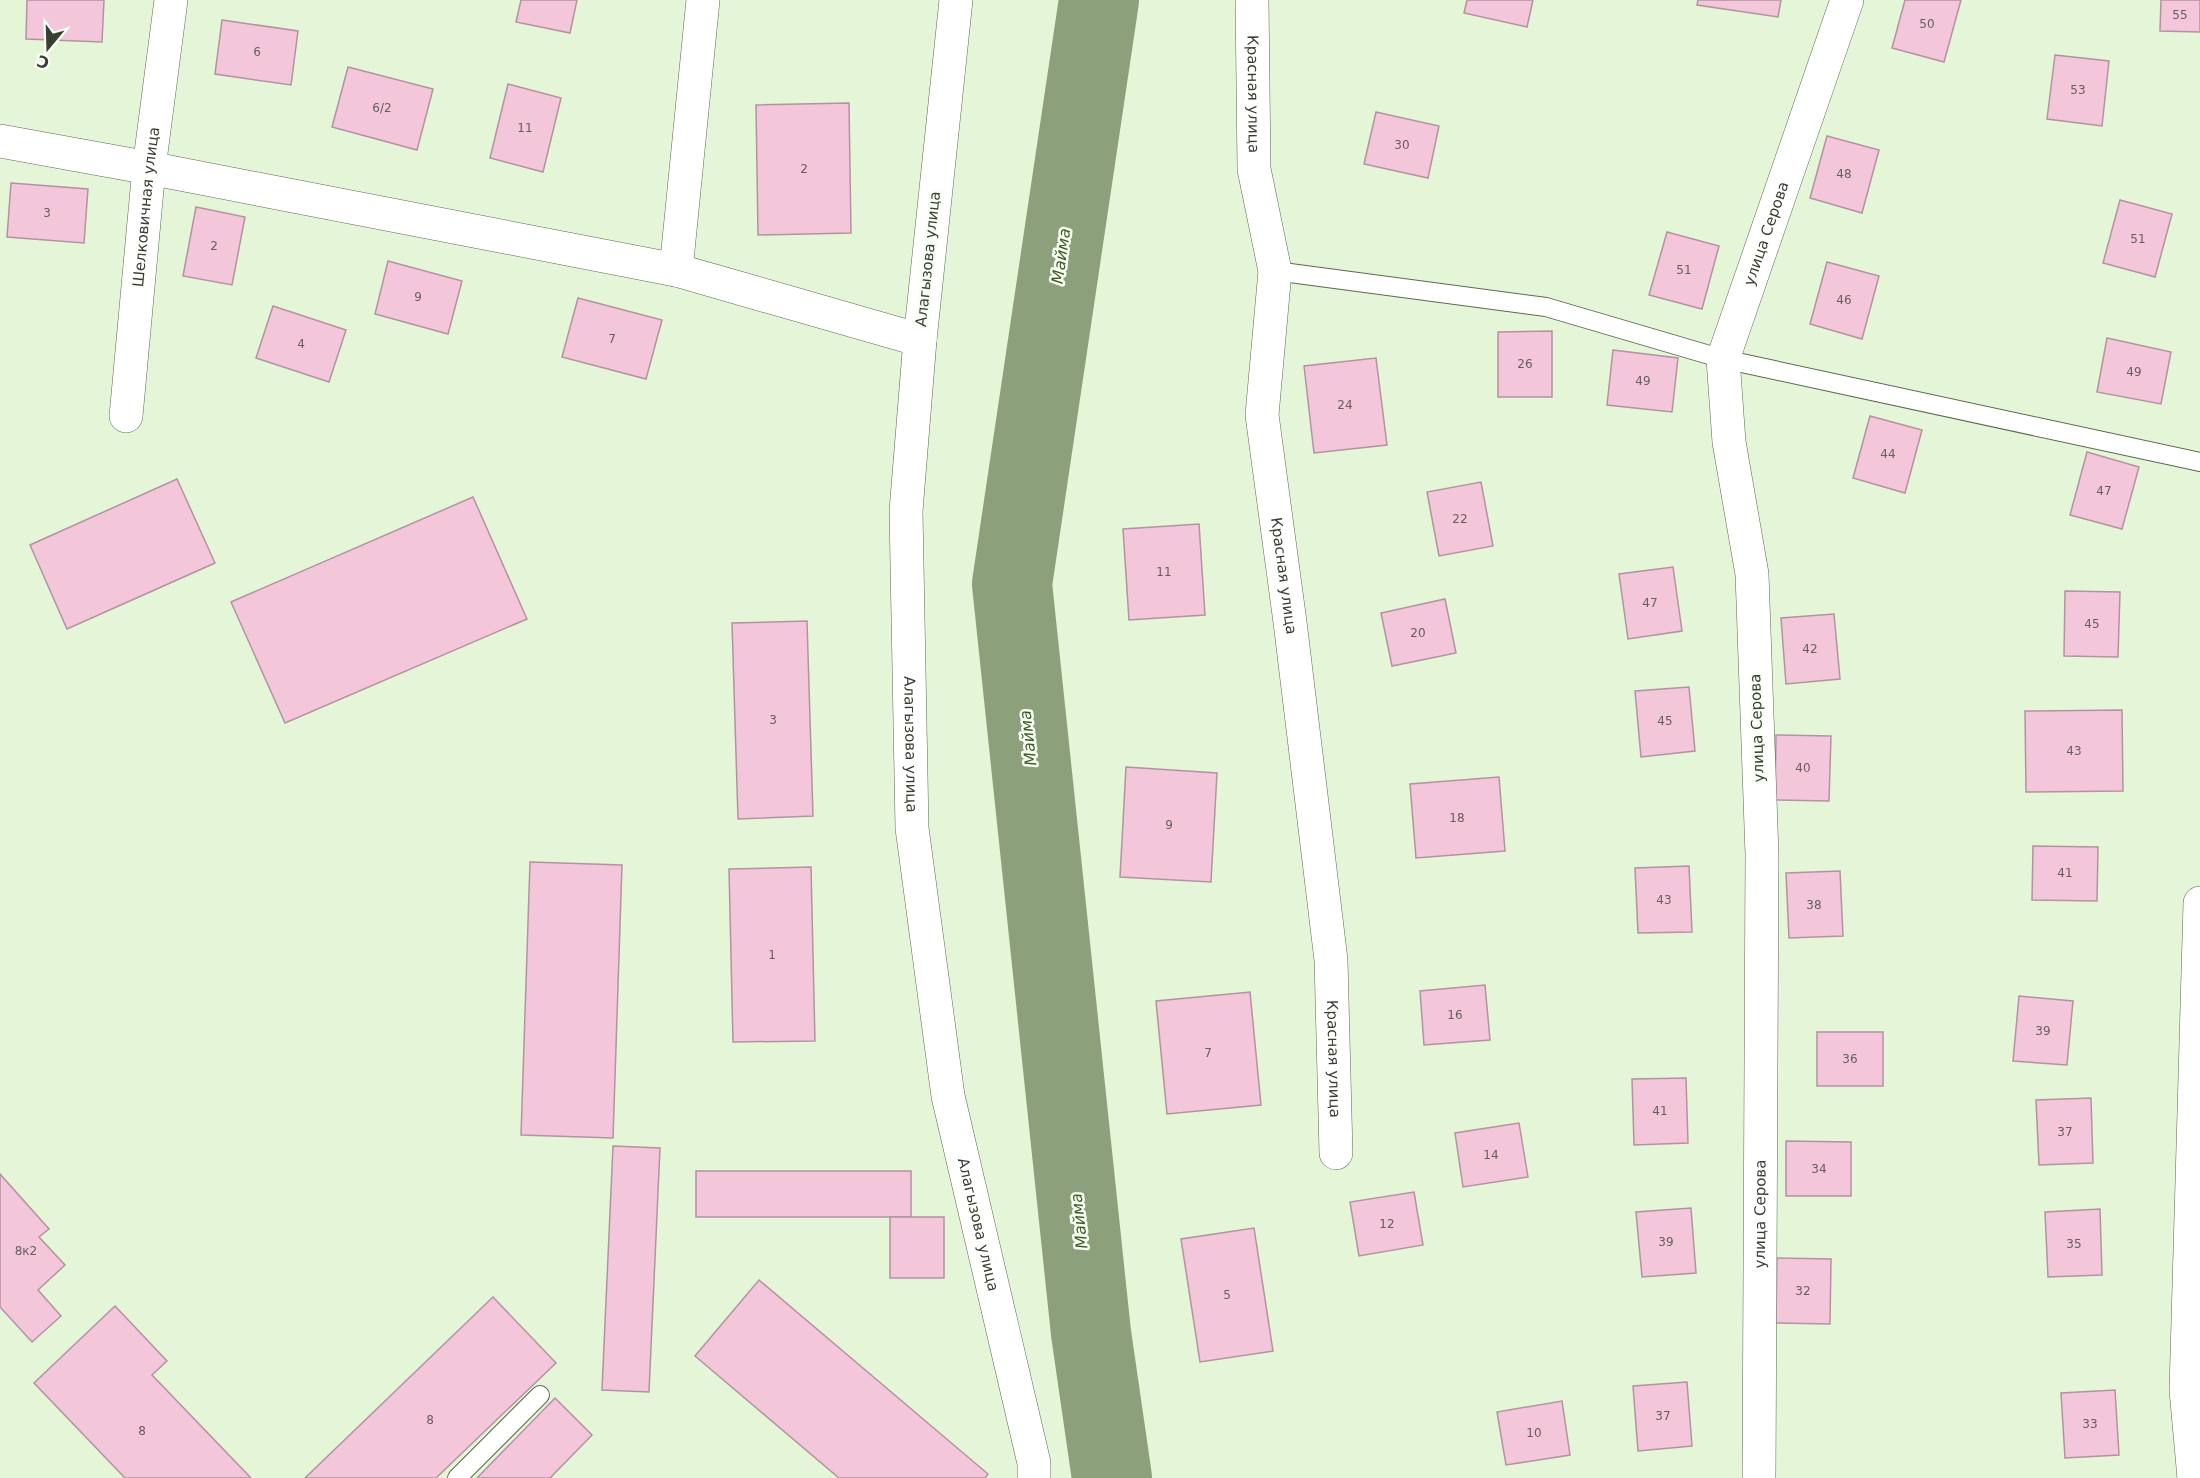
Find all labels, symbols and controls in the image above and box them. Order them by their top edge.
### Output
house number: 55 [2172,8,2188,22]
house number: 50 [1919,17,1935,31]
north arrow [18,18,78,78]
street label: Красная улица [1243,35,1263,153]
house number: 6 [253,45,261,59]
text: С [35,51,52,73]
house number: 53 [2070,83,2086,97]
house number: 6/2 [372,101,392,115]
house number: 11 [517,121,533,135]
street label: Шелковичная улица [129,126,163,288]
house number: 30 [1394,138,1410,152]
house number: 2 [800,162,808,176]
house number: 48 [1836,167,1852,181]
street label: улица Серова [1740,179,1793,288]
street label: Алагызова улица [912,190,944,328]
house number: 3 [43,206,51,220]
water label: Майма [1048,227,1074,285]
house number: 51 [2130,232,2146,246]
house number: 2 [210,239,218,253]
house number: 51 [1676,263,1692,277]
house number: 9 [414,290,422,304]
house number: 46 [1836,293,1852,307]
house number: 7 [608,332,616,346]
house number: 4 [297,337,305,351]
house number: 26 [1517,357,1533,371]
house number: 49 [2126,365,2142,379]
house number: 49 [1635,374,1651,388]
house number: 24 [1337,398,1353,412]
house number: 44 [1880,447,1896,461]
house number: 47 [2096,484,2112,498]
house number: 22 [1452,512,1468,526]
street label: Красная улица [1267,516,1300,635]
house number: 11 [1156,565,1172,579]
house number: 47 [1642,596,1658,610]
house number: 45 [2084,617,2100,631]
house number: 20 [1410,626,1426,640]
house number: 42 [1802,642,1818,656]
street label: улица Серова [1746,673,1768,783]
street label: Алагызова улица [900,676,921,813]
water label: Майма [1016,709,1040,767]
house number: 3 [769,713,777,727]
house number: 45 [1657,714,1673,728]
house number: 43 [2066,744,2082,758]
house number: 40 [1795,761,1811,775]
house number: 18 [1449,811,1465,825]
house number: 9 [1165,818,1173,832]
house number: 41 [2057,866,2073,880]
house number: 43 [1656,893,1672,907]
house number: 38 [1806,898,1822,912]
house number: 1 [768,948,776,962]
street label: Красная улица [1323,1000,1344,1118]
house number: 16 [1447,1008,1463,1022]
house number: 39 [2035,1024,2051,1038]
house number: 7 [1204,1046,1212,1060]
house number: 36 [1842,1052,1858,1066]
house number: 41 [1652,1104,1668,1118]
house number: 37 [2057,1125,2073,1139]
house number: 14 [1483,1148,1499,1162]
street label: Алагызова улица [954,1156,1002,1293]
street label: улица Серова [1751,1159,1770,1269]
house number: 34 [1811,1162,1827,1176]
water label: Майма [1067,1192,1091,1250]
house number: 12 [1379,1217,1395,1231]
house number: 39 [1658,1235,1674,1249]
house number: 35 [2066,1237,2082,1251]
house number: 8к2 [15,1244,37,1258]
house number: 32 [1795,1284,1811,1298]
house number: 5 [1223,1288,1231,1302]
house number: 37 [1655,1409,1671,1423]
house number: 8 [426,1413,434,1427]
house number: 33 [2082,1417,2098,1431]
house number: 8 [138,1424,146,1438]
house number: 10 [1526,1426,1542,1440]

